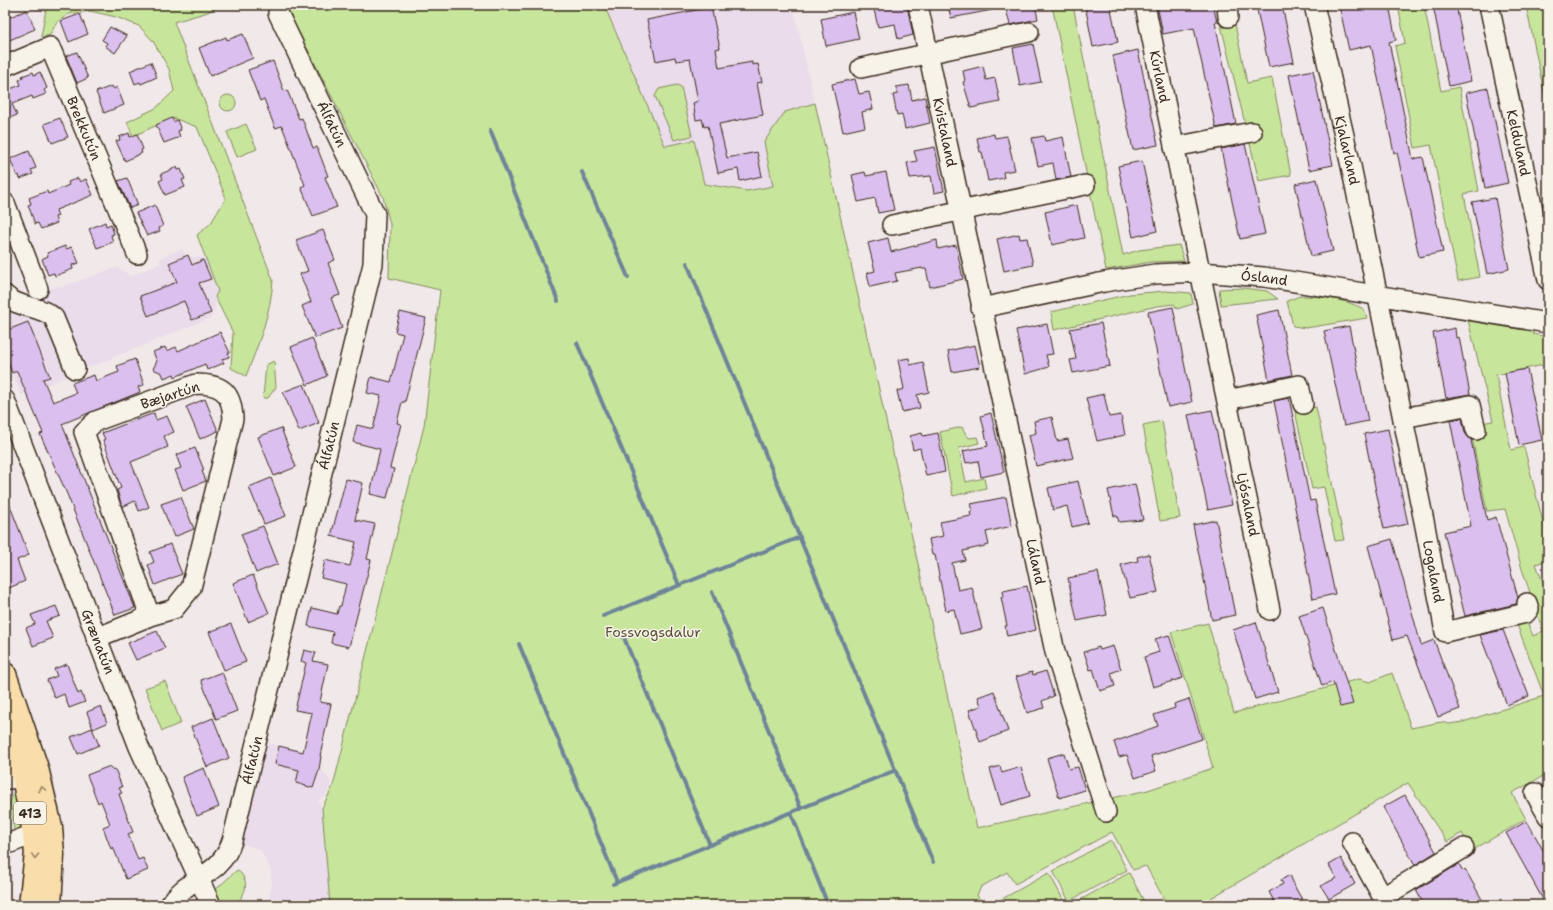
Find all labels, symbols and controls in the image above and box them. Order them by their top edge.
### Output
street label: Kúrland [1146,49,1174,104]
street label: Brekkutún [63,94,106,163]
street label: Kvistaland [929,96,961,169]
street label: Álfatún [313,98,351,151]
street label: Kelduland [1503,108,1534,178]
street label: Kjalarland [1331,114,1364,187]
street label: Ósland [1240,266,1289,290]
street label: Bæjartún [138,377,202,413]
street label: Álfatún [314,419,343,472]
street label: Ljósaland [1233,471,1264,538]
street label: Láland [1022,537,1050,586]
street label: Logaland [1419,539,1448,604]
street label: Grænatún [78,606,119,677]
park label: Fossvogsdalur [605,623,701,641]
street label: Álfatún [237,734,266,786]
one-way arrow [39,786,47,792]
road number: 413 [14,802,46,824]
one-way arrow [31,853,39,859]

